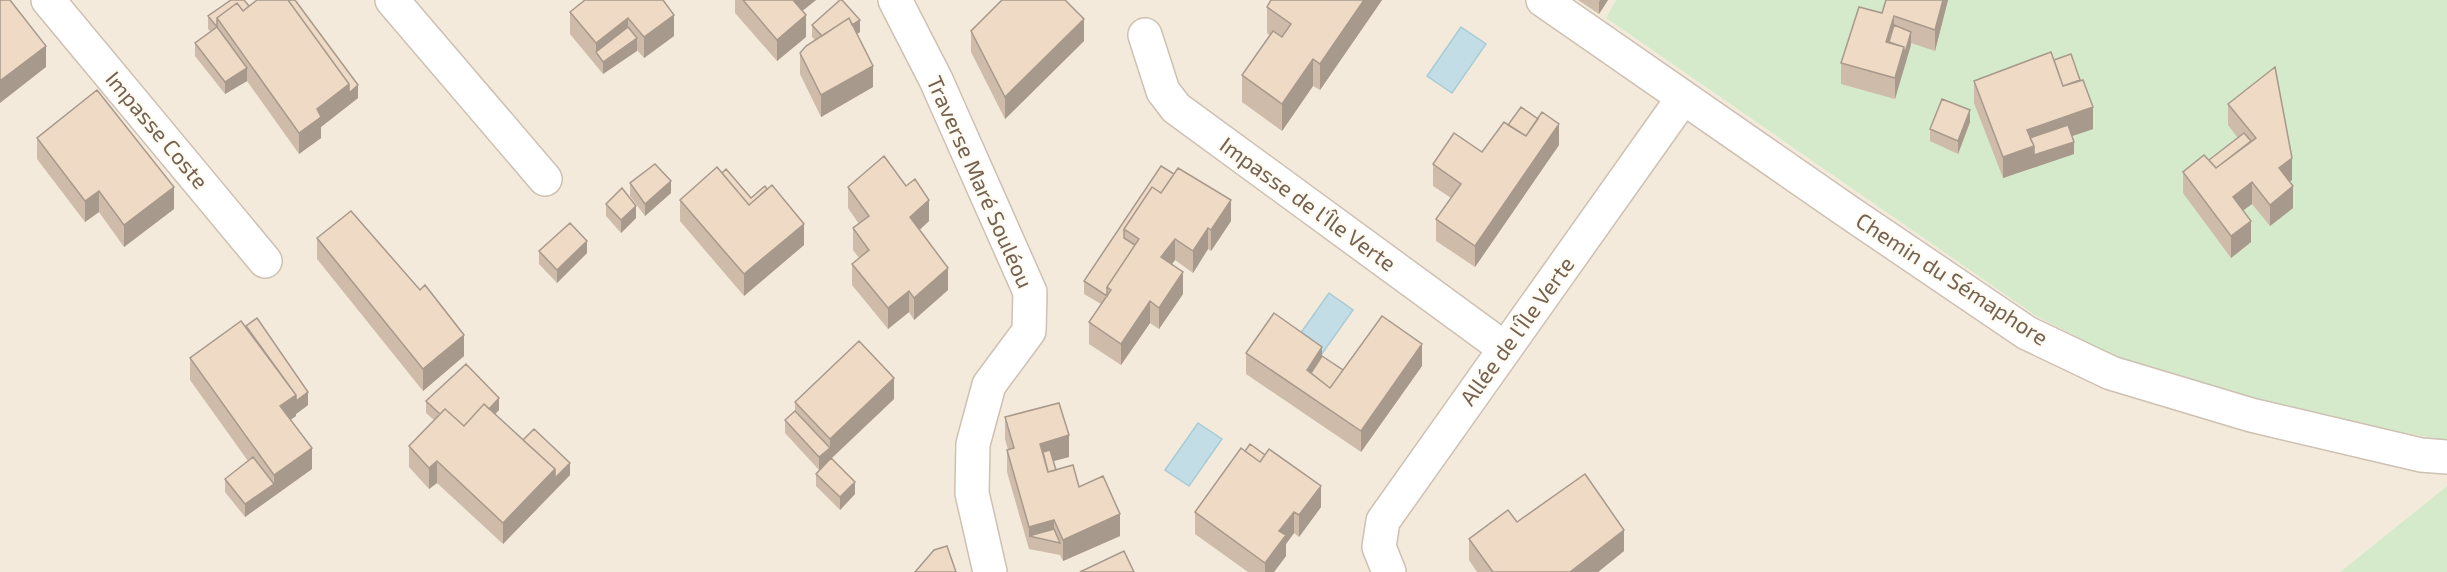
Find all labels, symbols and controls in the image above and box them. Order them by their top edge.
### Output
street label: Impasse Coste [101,65,214,193]
street label: Traverse Maré Souléou [922,72,1039,292]
street label: Impasse de l'Île Verte [1216,131,1402,276]
street label: Chemin du Sémaphore [1852,206,2053,350]
street label: Allée de l'Île Verte [1454,251,1579,410]

